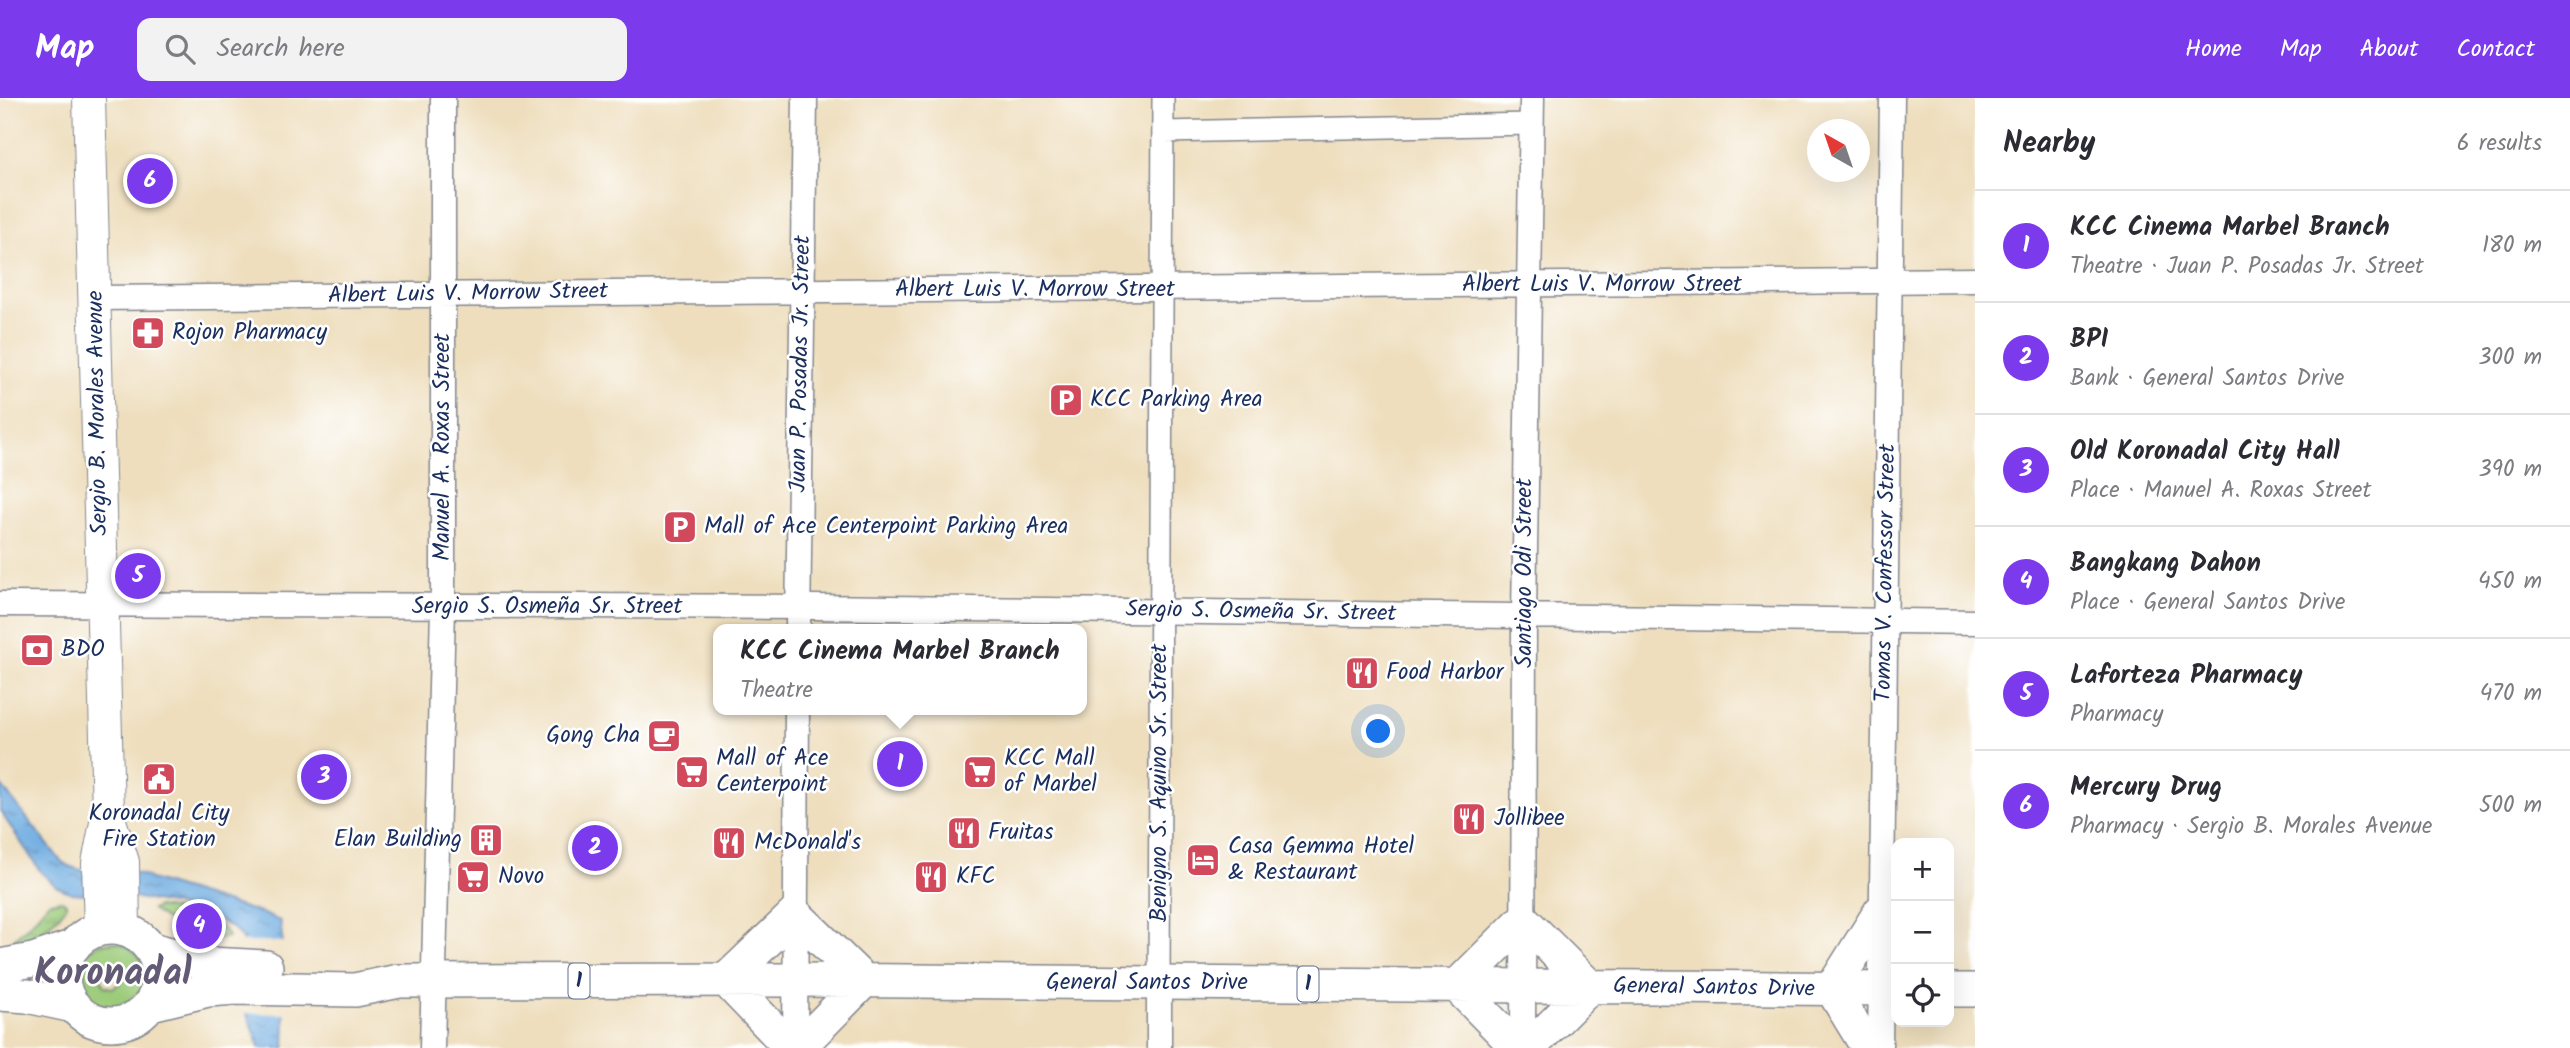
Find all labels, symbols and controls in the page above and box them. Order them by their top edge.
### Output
search box [137,18,627,81]
text: Map [35,23,95,76]
text: Search here [217,28,345,70]
icon: search [161,30,199,68]
text: Home [2185,30,2242,69]
text: Map [2280,30,2322,69]
text: About [2360,30,2418,69]
text: Contact [2456,30,2535,69]
north arrow [1807,119,1870,182]
text: Nearby [2003,120,2095,168]
text: 6 results [2457,126,2542,162]
pin: 6 [127,155,173,207]
text: KCC Cinema Marbel Branch [2070,207,2390,249]
text: 1 [2023,228,2029,264]
text: 180 m [2482,228,2542,264]
street label: Juan P. Posadas Jr. Street [781,234,821,493]
text: Theatre · Juan P. Posadas Jr. Street [2070,249,2424,285]
street label: Albert Luis V. Morrow Street [1462,267,1743,303]
street label: Albert Luis V. Morrow Street [895,272,1176,308]
street label: Albert Luis V. Morrow Street [328,274,609,314]
street label: Sergio B. Morales Avenue [78,290,118,536]
pharmacy icon: Rojon Pharmacy [129,314,167,352]
place label: Rojon Pharmacy [172,315,327,351]
text: BPI [2070,319,2109,361]
street label: Manuel A. Roxas Street [425,332,461,561]
text: 2 [2019,340,2033,376]
text: 300 m [2478,340,2542,376]
text: Bank · General Santos Drive [2070,361,2344,397]
parking icon: KCC Parking Area [1047,381,1085,419]
place label: KCC Parking Area [1090,382,1263,418]
text: Old Koronadal City Hall [2070,431,2340,473]
street label: Tomas V. Confessor Street [1866,442,1906,702]
text: 3 [2020,452,2032,488]
text: 390 m [2479,452,2542,488]
text: Place · Manuel A. Roxas Street [2070,473,2371,509]
street label: Santiago Odi Street [1507,477,1543,668]
parking icon: Mall of Ace Centerpoint Parking Area [661,508,699,546]
place label: Mall of Ace Centerpoint Parking Area [704,509,1068,545]
text: Bangkang Dahon [2070,543,2261,585]
pin: 5 [115,550,161,602]
text: 4 [2020,564,2032,600]
text: 450 m [2478,564,2542,600]
text: Place · General Santos Drive [2070,585,2345,621]
street label: Sergio S. Osmeña Sr. Street [412,589,683,625]
street label: Sergio S. Osmeña Sr. Street [1125,592,1398,632]
popup [713,624,1087,715]
bank icon: BDO [18,631,56,669]
text: KCC Cinema Marbel Branch [740,631,1060,673]
place label: BDO [61,632,105,668]
street label: Benigno S. Aquino Sr. Street [1142,643,1178,922]
restaurant icon: Food Harbor [1343,654,1381,692]
place label: Food Harbor [1386,655,1505,691]
text: Laforteza Pharmacy [2070,655,2303,697]
text: Theatre [740,673,813,709]
text: 5 [2020,676,2032,712]
text: 470 m [2480,676,2542,712]
text: Pharmacy [2070,697,2163,733]
your location [1361,714,1395,748]
cafe icon: Gong Cha [645,717,683,755]
place label: Gong Cha [546,718,640,754]
pin: 1 [877,738,923,790]
place label: Mall of Ace Centerpoint [716,741,828,803]
place label: KCC Mall of Marbel [1004,741,1097,803]
pin: 3 [301,751,347,803]
supermarket icon: Mall of Ace Centerpoint [673,753,711,791]
supermarket icon: KCC Mall of Marbel [961,753,999,791]
public building icon: Koronadal City Fire Station [140,760,178,798]
text: Mercury Drug [2070,767,2222,809]
text: 6 [2020,788,2032,824]
text: 500 m [2479,788,2542,824]
place label: Koronadal City Fire Station [88,796,230,858]
restaurant icon: Jollibee [1450,800,1488,838]
place label: Jollibee [1494,801,1565,837]
text: Pharmacy · Sergio B. Morales Avenue [2070,809,2432,845]
restaurant icon: Fruitas [945,814,983,852]
place label: Fruitas [988,815,1054,851]
building icon: Elan Building [467,821,505,859]
place label: Elan Building [334,822,462,858]
pin: 2 [572,822,618,874]
restaurant icon: McDonald's [710,824,748,862]
place label: McDonald's [754,825,861,861]
place label: Casa Gemma Hotel & Restaurant [1228,829,1414,891]
map controls [1891,838,1954,1027]
button: + [1891,838,1954,901]
hotel icon: Casa Gemma Hotel & Restaurant [1184,841,1222,879]
supermarket icon: Novo [454,858,492,896]
restaurant icon: KFC [912,858,950,896]
place label: Novo [498,859,544,895]
place label: KFC [956,859,995,895]
pin: 4 [176,900,222,952]
button: − [1891,901,1954,964]
district label: Koronadal [34,945,192,1004]
road number: 1 [568,964,590,998]
button: locate [1891,964,1954,1027]
street label: General Santos Drive [1046,965,1248,1001]
road number: 1 [1298,966,1318,1001]
street label: General Santos Drive [1613,968,1815,1008]

